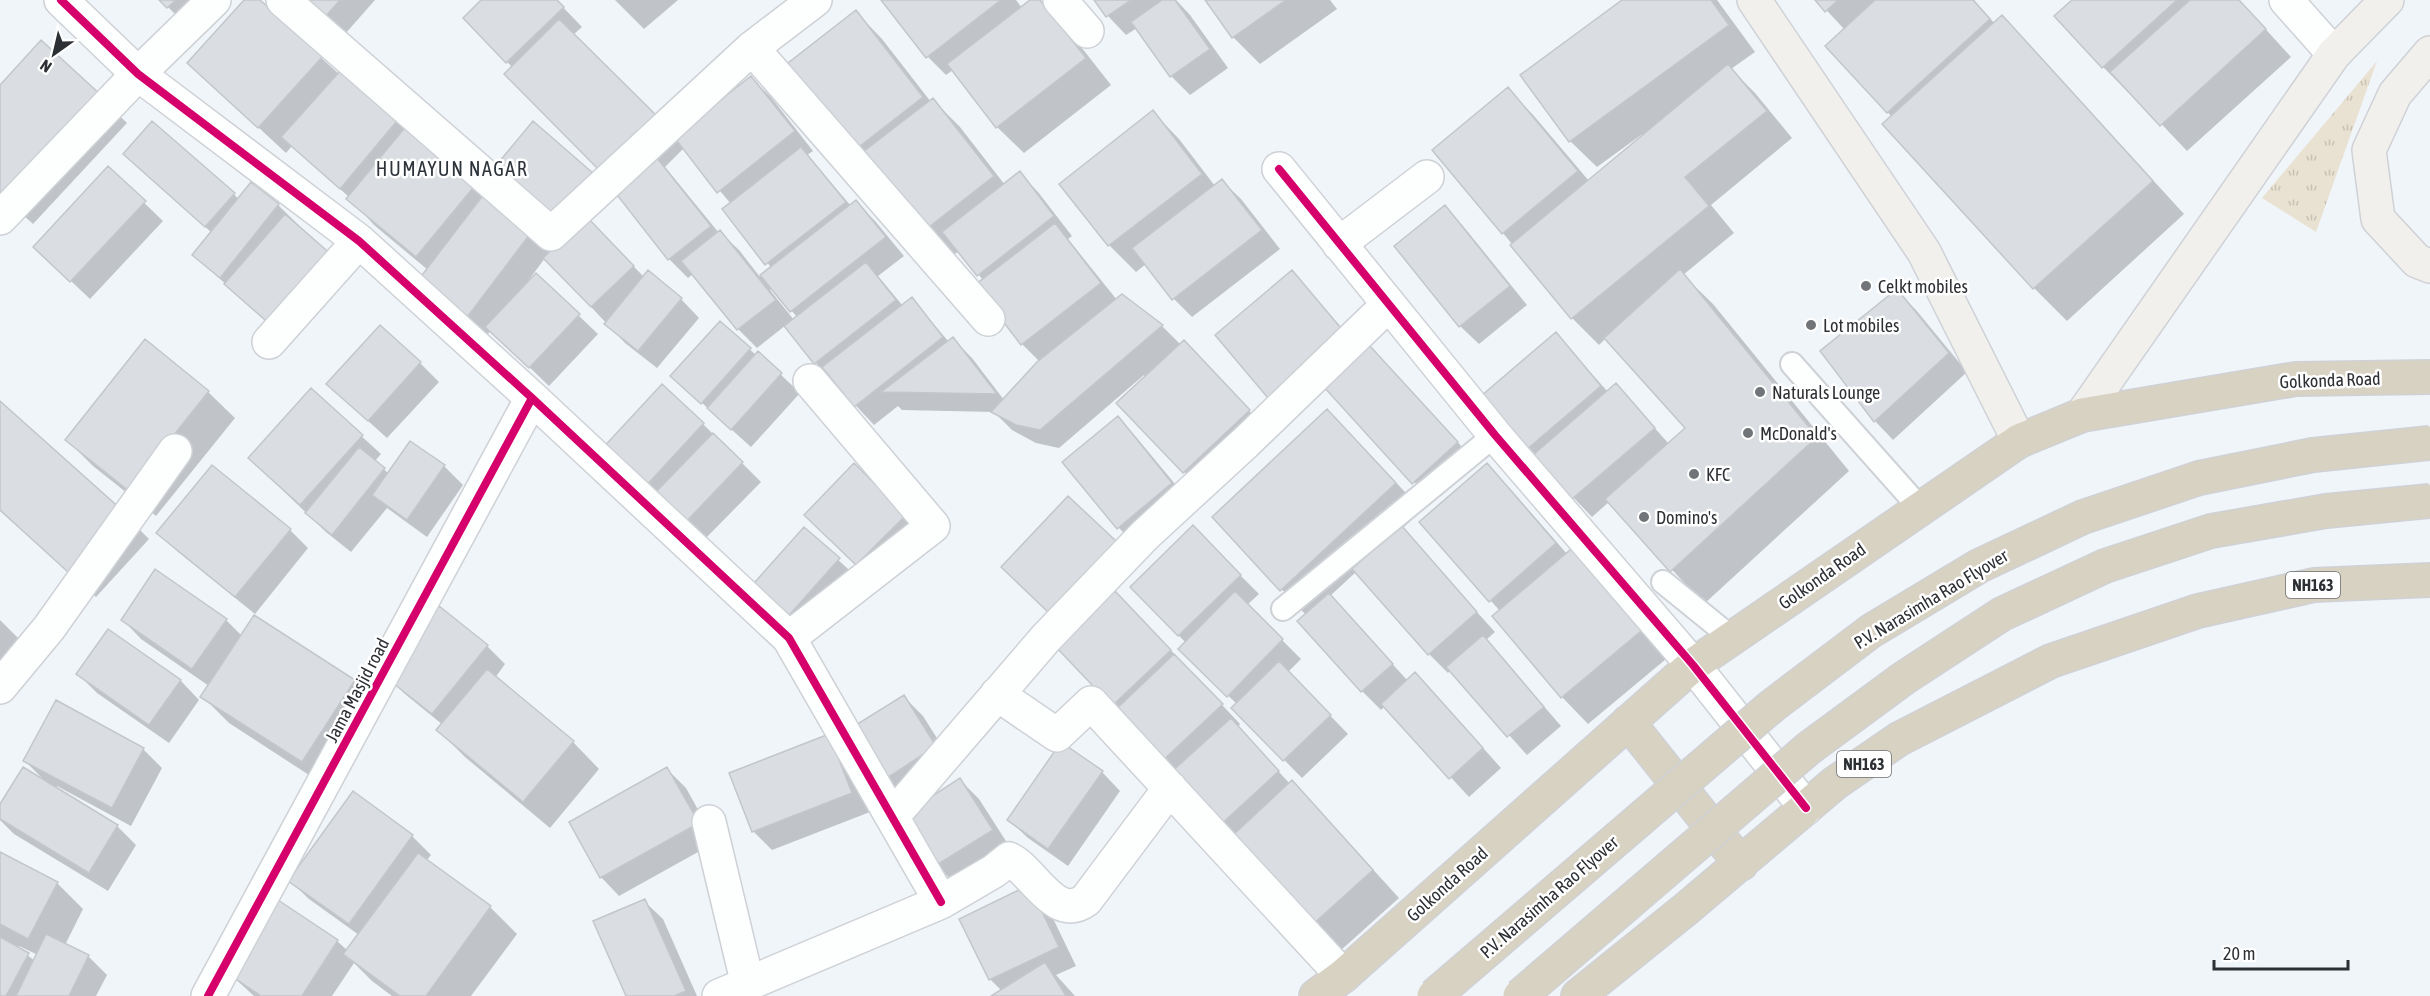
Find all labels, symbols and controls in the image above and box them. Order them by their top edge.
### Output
north arrow [24,24,84,84]
text: N [37,56,55,77]
district label: HUMAYUN NAGAR [376,157,528,180]
place label: Celkt mobiles [1878,276,1968,297]
marker: Celkt mobiles [1859,279,1873,293]
place label: Lot mobiles [1823,315,1899,336]
marker: Lot mobiles [1804,318,1818,332]
street label: Golkonda Road [2279,368,2381,392]
place label: Naturals Lounge [1772,382,1880,403]
marker: Naturals Lounge [1753,385,1767,399]
place label: McDonald's [1760,423,1837,444]
marker: McDonald's [1741,426,1755,440]
place label: KFC [1706,464,1730,485]
marker: KFC [1687,467,1701,481]
place label: Domino's [1656,507,1717,528]
marker: Domino's [1637,510,1651,524]
street label: Golkonda Road [1775,538,1869,614]
street label: P.V. Narasimha Rao Flyover [1850,544,2012,653]
road number: NH163 [2286,572,2340,598]
street label: Jama Masjid road [321,634,393,746]
road number: NH163 [1837,751,1891,777]
street label: P.V. Narasimha Rao Flyover [1476,831,1623,963]
street label: Golkonda Road [1402,842,1492,926]
scale bar [2214,933,2348,971]
text: 20 m [2223,943,2255,964]

